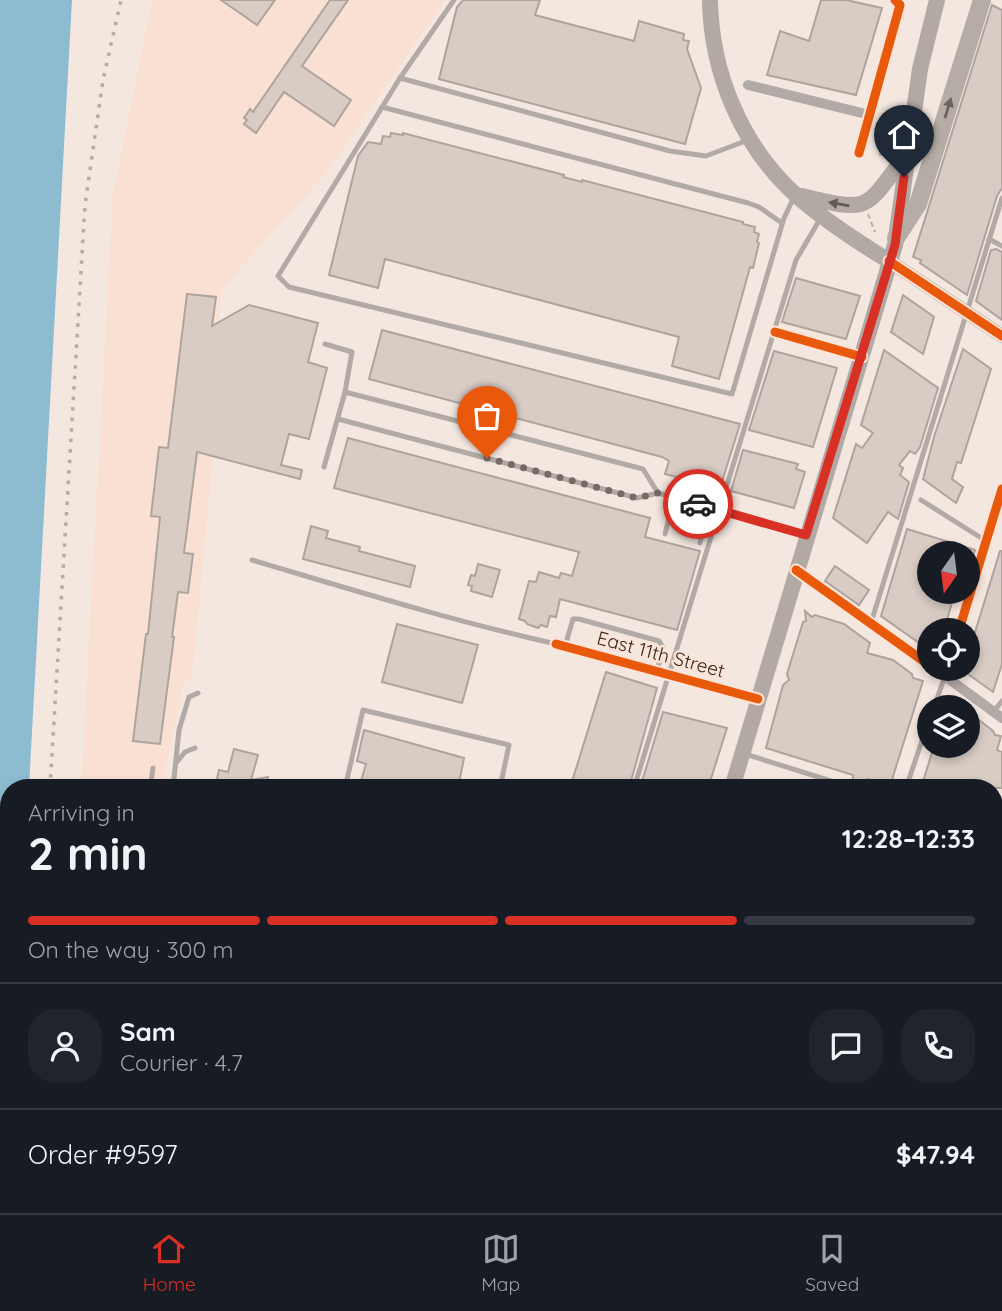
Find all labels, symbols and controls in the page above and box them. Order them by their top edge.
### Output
one-way arrow [944,97,954,118]
pin [874,105,934,177]
icon: home [885,116,923,154]
one-way arrow [828,198,850,209]
pin [457,386,517,458]
icon: bag [468,397,506,435]
courier [663,469,733,539]
icon: car [679,485,717,523]
north arrow [917,541,980,604]
map controls [917,541,980,758]
button: locate [917,618,980,681]
street label: East 11th Street [594,625,728,683]
button: layers [917,695,980,758]
text: Arriving in [28,798,135,827]
text: 12:28–12:33 [842,822,975,855]
text: 2 min [28,824,148,882]
text: On the way · 300 m [28,935,233,964]
button: person [28,1009,102,1083]
button: chat [809,1009,883,1083]
button: phone [901,1009,975,1083]
text: Sam [120,1015,176,1048]
text: Courier · 4.7 [120,1048,243,1077]
text: Order #9597 [28,1138,178,1171]
text: $47.94 [896,1138,975,1171]
tab: Home [143,1230,196,1296]
tab: Map [481,1230,520,1296]
tab: Saved [805,1230,859,1296]

